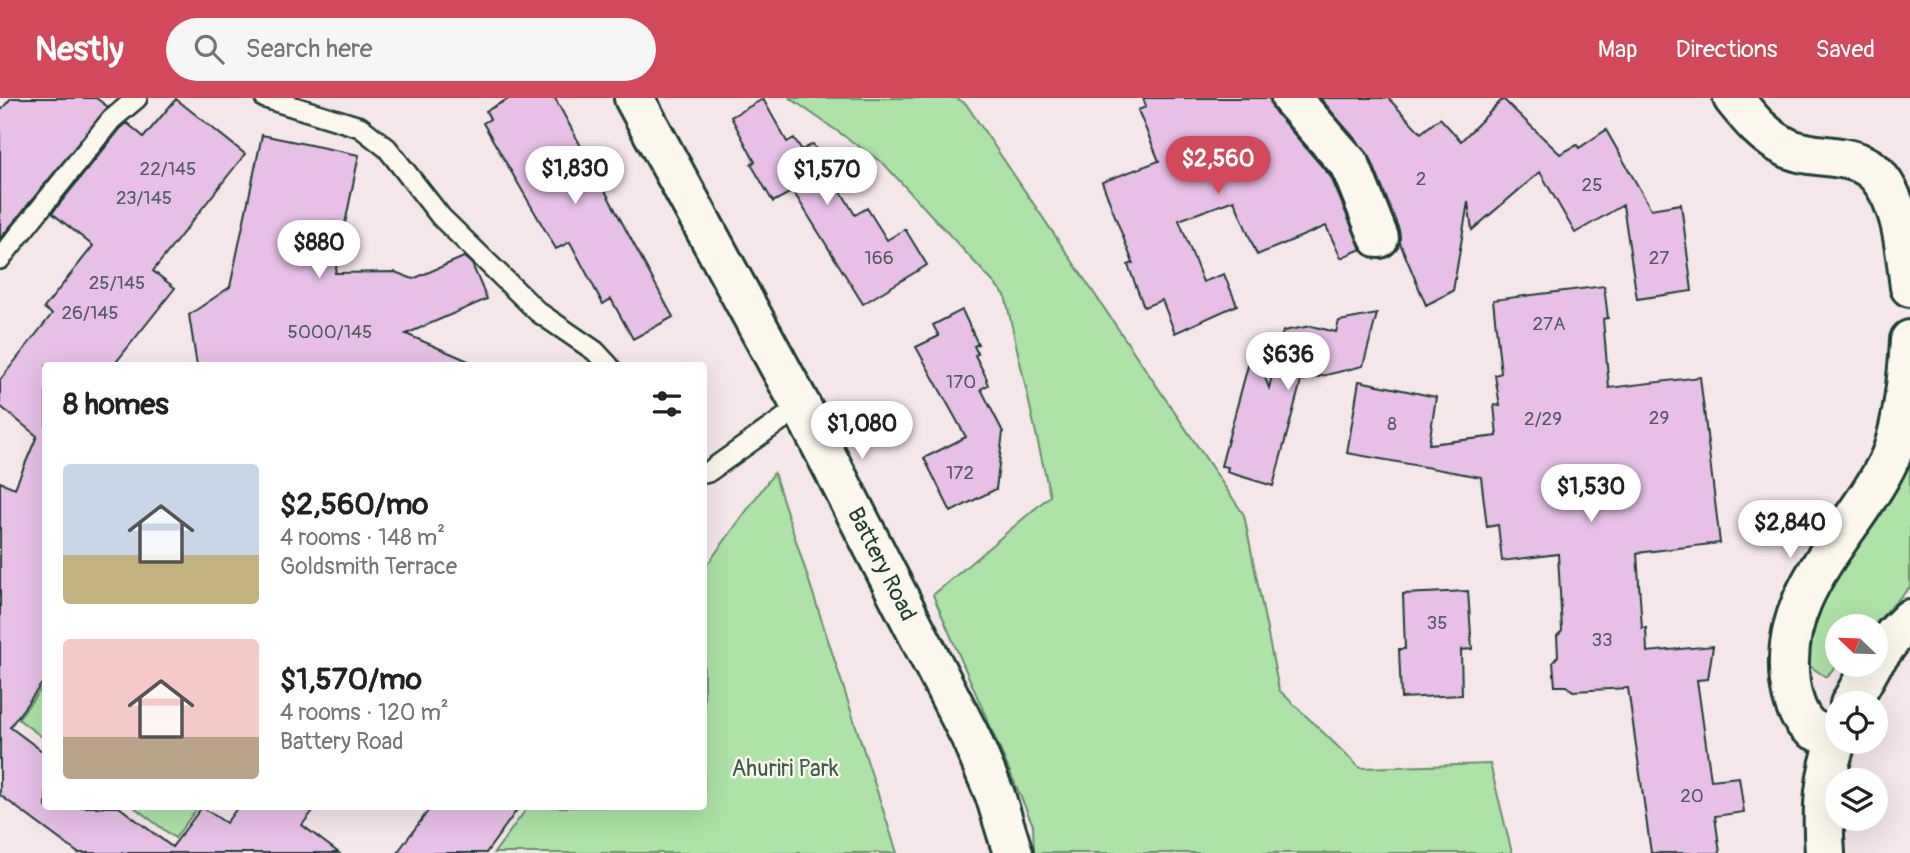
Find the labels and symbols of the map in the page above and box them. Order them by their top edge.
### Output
pin: $2,560 [1161,136,1275,196]
pin: $1,830 [518,146,632,206]
pin: $1,570 [770,148,884,207]
house number: 22/145 [140,157,196,181]
house number: 2 [1416,167,1426,191]
house number: 25 [1582,173,1602,197]
house number: 23/145 [116,186,172,210]
pin: $880 [278,220,360,280]
house number: 166 [864,246,894,270]
house number: 27 [1649,246,1669,270]
house number: 25/145 [89,271,145,295]
house number: 26/145 [61,301,119,325]
house number: 27A [1532,312,1566,336]
house number: 5000/145 [288,320,372,344]
pin: $636 [1247,332,1329,392]
house number: 170 [946,370,976,394]
pin: $1,080 [805,402,919,461]
house number: 29 [1649,406,1669,430]
house number: 2/29 [1524,407,1562,431]
house number: 8 [1387,412,1397,436]
house number: 172 [946,461,974,485]
pin: $1,530 [1534,464,1648,524]
pin: $2,840 [1733,500,1847,560]
street label: Battery Road [841,502,923,626]
house number: 35 [1427,611,1447,635]
north arrow [1825,614,1888,677]
house number: 33 [1591,628,1613,652]
park label: Ahuriri Park [731,754,839,783]
house number: 20 [1680,784,1704,808]

